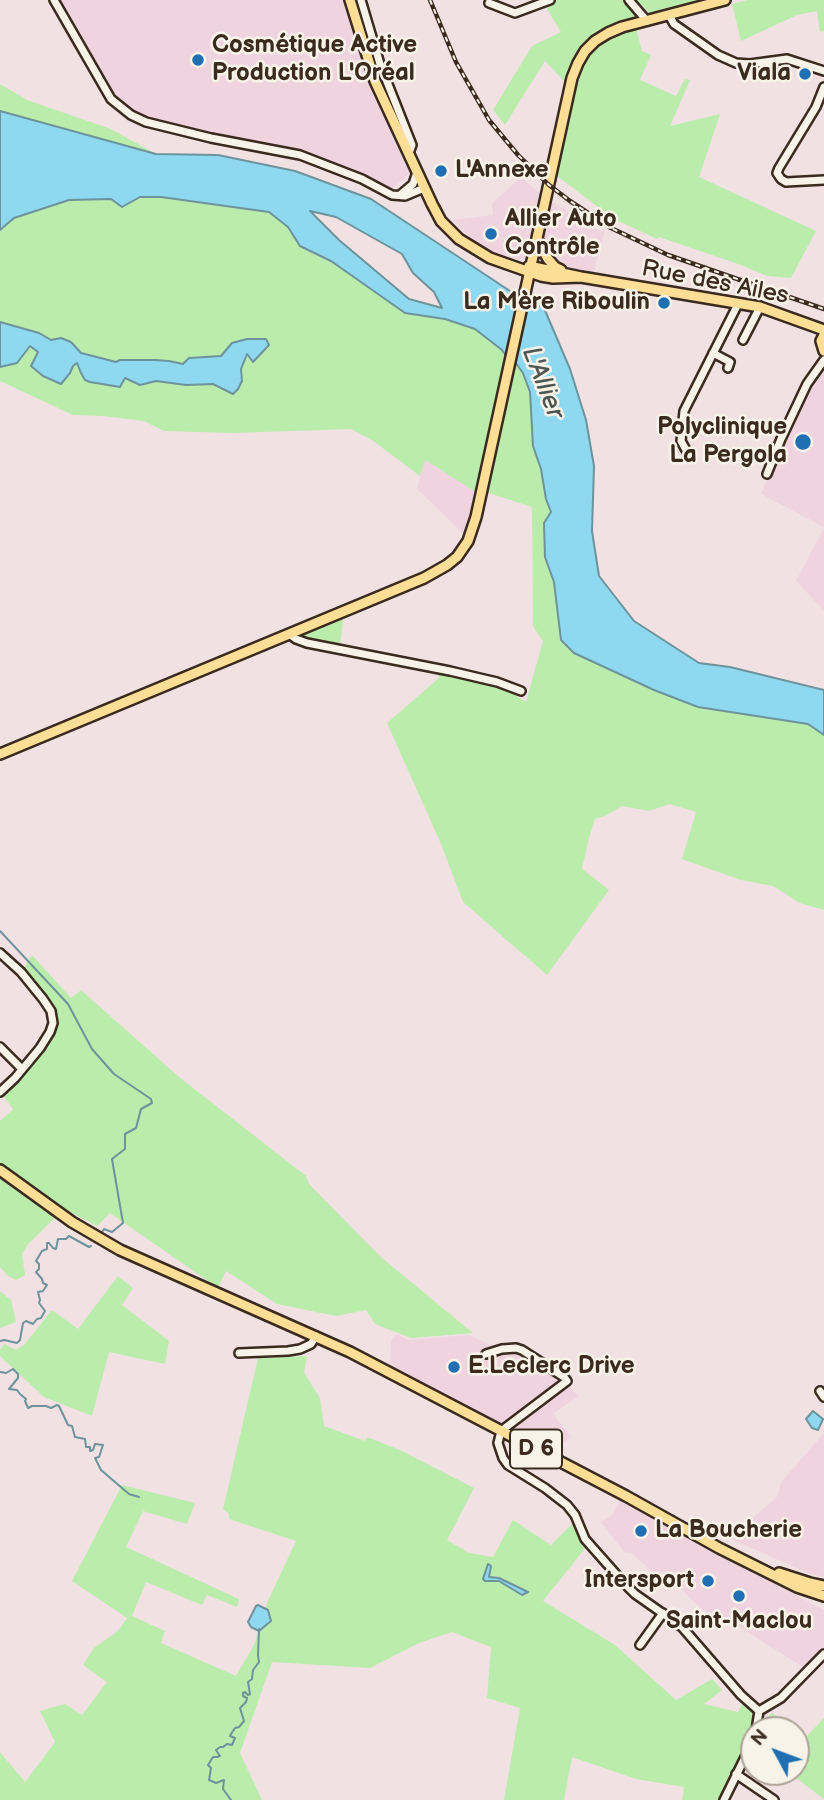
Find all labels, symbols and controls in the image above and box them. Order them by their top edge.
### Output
place label: Cosmétique Active Production L'Oréal [212,32,417,88]
marker: Cosmétique Active Production L'Oréal [190,52,206,68]
place label: Viala [737,60,791,88]
marker: Viala [797,66,813,82]
place label: L'Annexe [455,157,549,185]
marker: L'Annexe [433,163,449,179]
place label: Allier Auto Contrôle [505,206,617,262]
marker: Allier Auto Contrôle [483,226,499,242]
street label: Rue des Ailes [639,255,791,311]
place label: La Mère Riboulin [463,289,650,317]
marker: La Mère Riboulin [656,295,672,311]
water label: L'Allier [514,343,570,423]
place label: Polyclinique La Pergola [657,414,787,470]
marker: Polyclinique La Pergola [793,432,813,452]
place label: E.Leclerc Drive [468,1353,635,1381]
marker: E.Leclerc Drive [446,1359,462,1375]
road number: D 6 [510,1430,562,1468]
place label: La Boucherie [655,1517,802,1545]
marker: La Boucherie [633,1523,649,1539]
place label: Intersport [584,1567,694,1595]
marker: Intersport [700,1573,716,1589]
marker: Saint-Maclou [731,1588,747,1604]
place label: Saint-Maclou [666,1608,812,1636]
north arrow [740,1716,810,1786]
text: N [747,1725,774,1751]

